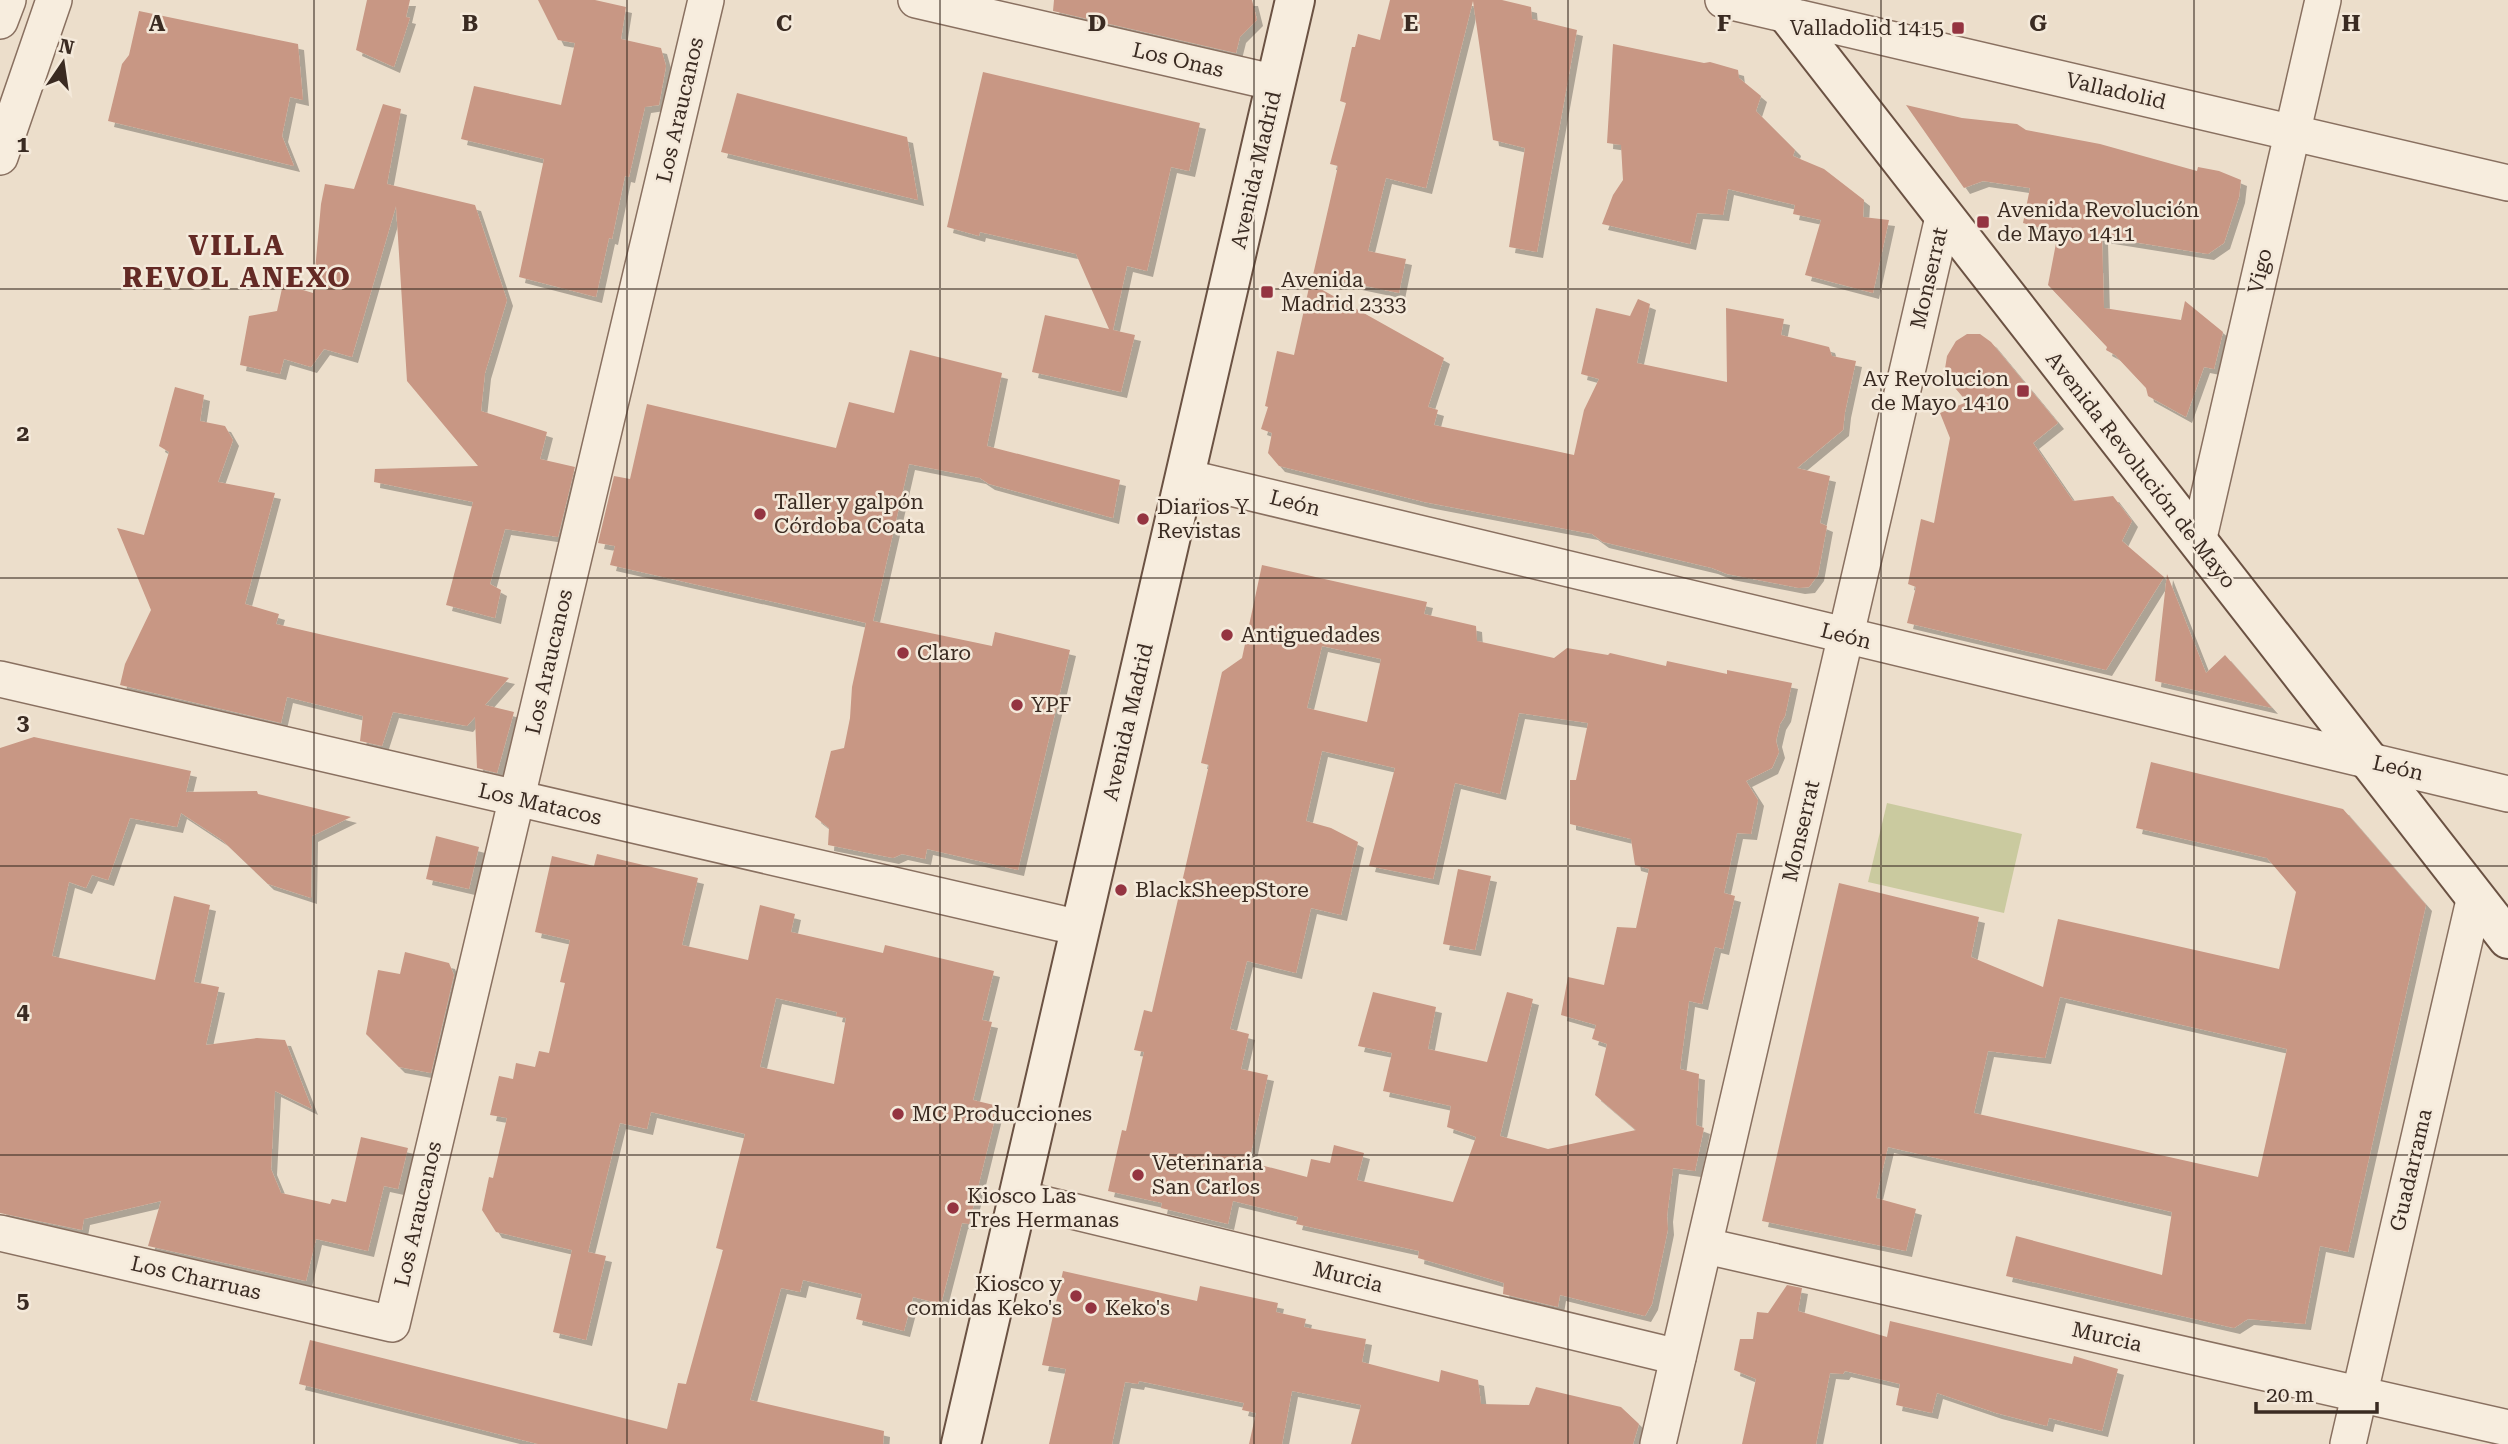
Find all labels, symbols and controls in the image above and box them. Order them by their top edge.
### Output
text: A [149,10,166,37]
text: B [462,10,478,37]
text: C [776,10,792,37]
text: D [1088,10,1106,37]
text: E [1404,10,1418,37]
text: F [1717,10,1731,37]
text: G [2029,10,2047,37]
text: H [2342,10,2361,37]
place label: Valladolid 1415 [1790,16,1944,40]
marker: Valladolid 1415 [1950,20,1966,36]
north arrow [28,28,98,98]
text: N [57,34,77,60]
street label: Los Araucanos [652,35,708,185]
street label: Los Onas [1130,38,1226,82]
street label: Valladolid [2064,68,2169,114]
street label: Avenida Madrid [1226,88,1286,251]
text: 1 [17,131,30,158]
place label: Avenida Revolución de Mayo 1411 [1997,198,2200,246]
marker: Avenida Revolución de Mayo 1411 [1975,214,1991,230]
street label: Monserrat [1906,225,1952,331]
district label: VILLA REVOL ANEXO [122,229,352,294]
street label: Vigo [2243,246,2277,296]
place label: Avenida Madrid 2333 [1281,268,1407,316]
marker: Avenida Madrid 2333 [1259,284,1275,300]
street label: Avenida Revolución de Mayo [2041,347,2241,593]
place label: Av Revolucion de Mayo 1410 [1863,367,2009,415]
marker: Av Revolucion de Mayo 1410 [2015,383,2031,399]
text: 2 [17,420,29,447]
street label: León [1267,485,1323,521]
place label: Taller y galpón Córdoba Coata [774,490,926,538]
place label: Diarios Y Revistas [1157,495,1250,543]
marker: Taller y galpón Córdoba Coata [752,506,768,522]
marker: Diarios Y Revistas [1135,511,1151,527]
street label: Los Araucanos [521,587,577,737]
street label: León [1818,618,1874,654]
place label: Antiguedades [1241,623,1380,647]
marker: Antiguedades [1219,627,1235,643]
street label: Avenida Madrid [1098,640,1158,803]
place label: Claro [917,641,971,665]
marker: Claro [895,645,911,661]
place label: YPF [1031,693,1071,717]
marker: YPF [1009,697,1025,713]
text: 3 [17,709,30,736]
street label: León [2370,751,2426,786]
street label: Los Matacos [476,778,604,830]
street label: Monserrat [1778,778,1824,884]
place label: BlackSheepStore [1135,878,1309,902]
marker: BlackSheepStore [1113,882,1129,898]
text: 4 [17,998,30,1025]
place label: MC Producciones [912,1102,1092,1126]
marker: MC Producciones [890,1106,906,1122]
street label: Guadarrama [2385,1106,2437,1234]
street label: Los Araucanos [390,1139,446,1289]
place label: Veterinaria San Carlos [1152,1151,1264,1199]
marker: Veterinaria San Carlos [1130,1167,1146,1183]
place label: Kiosco Las Tres Hermanas [967,1184,1119,1232]
marker: Kiosco Las Tres Hermanas [945,1200,961,1216]
street label: Los Charruas [128,1251,264,1305]
street label: Murcia [1311,1257,1386,1297]
place label: Kiosco y comidas Keko's [906,1272,1063,1320]
text: 5 [17,1287,30,1314]
marker: Kiosco y comidas Keko's [1068,1288,1084,1304]
place label: Keko's [1105,1296,1170,1320]
marker: Keko's [1083,1300,1099,1316]
street label: Murcia [2070,1317,2145,1357]
scale bar [2256,1370,2377,1414]
text: 20 m [2266,1383,2314,1407]

